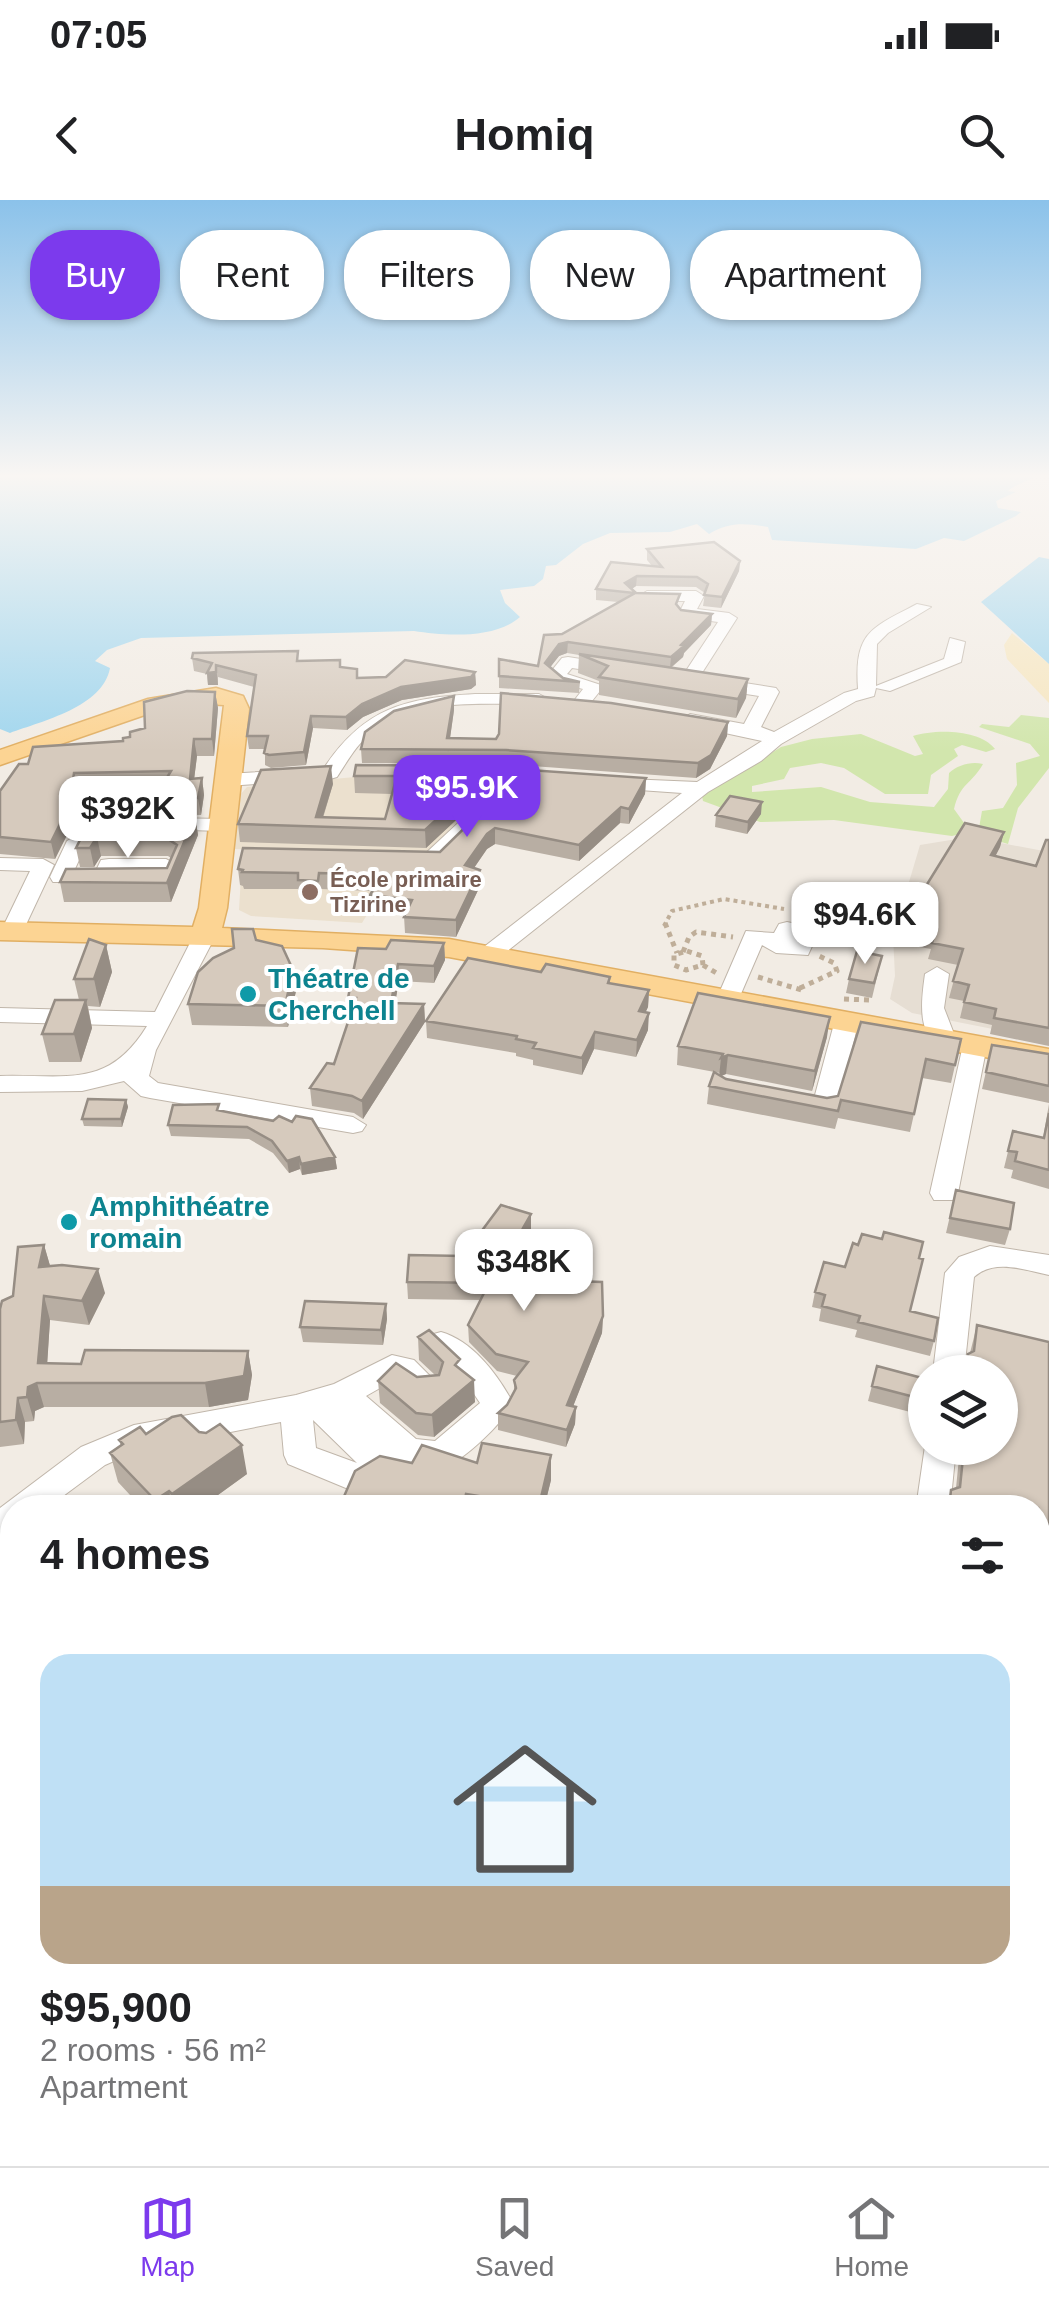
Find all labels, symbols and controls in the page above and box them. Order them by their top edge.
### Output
text: 07:05 [50,14,147,56]
icon: back [40,108,95,163]
icon: search [954,108,1009,163]
text: Homiq [455,109,595,160]
chip: Buy [30,230,160,320]
chip: Rent [180,230,324,320]
chip: Filters [344,230,510,320]
chip: New [530,230,670,320]
chip: Apartment [690,230,921,320]
pin: $95.9K [386,755,548,840]
text: $95.9K [415,769,519,805]
pin: $392K [58,776,198,861]
text: $392K [81,790,175,826]
place label: École primaire Tizirine [330,867,482,917]
marker: École primaire Tizirine [299,881,321,903]
pin: $94.6K [784,882,946,967]
text: $94.6K [813,896,917,932]
place label: Théatre de Cherchell [268,963,410,1026]
marker: Théatre de Cherchell [237,983,259,1005]
place label: Amphithéatre romain [89,1191,269,1254]
marker: Amphithéatre romain [58,1211,80,1233]
pin: $348K [454,1229,594,1314]
text: $348K [477,1243,571,1279]
map controls [908,1355,1018,1465]
button: layers [908,1355,1018,1465]
icon: filters [955,1528,1010,1583]
text: 4 homes [40,1531,210,1578]
icon: home [435,1719,615,1899]
text: $95,900 [40,1984,192,2031]
text: 2 rooms · 56 m² [40,2032,266,2068]
text: Apartment [40,2069,188,2105]
tab: Map [140,2191,195,2283]
tab: Saved [475,2191,554,2283]
tab: Home [834,2191,909,2283]

